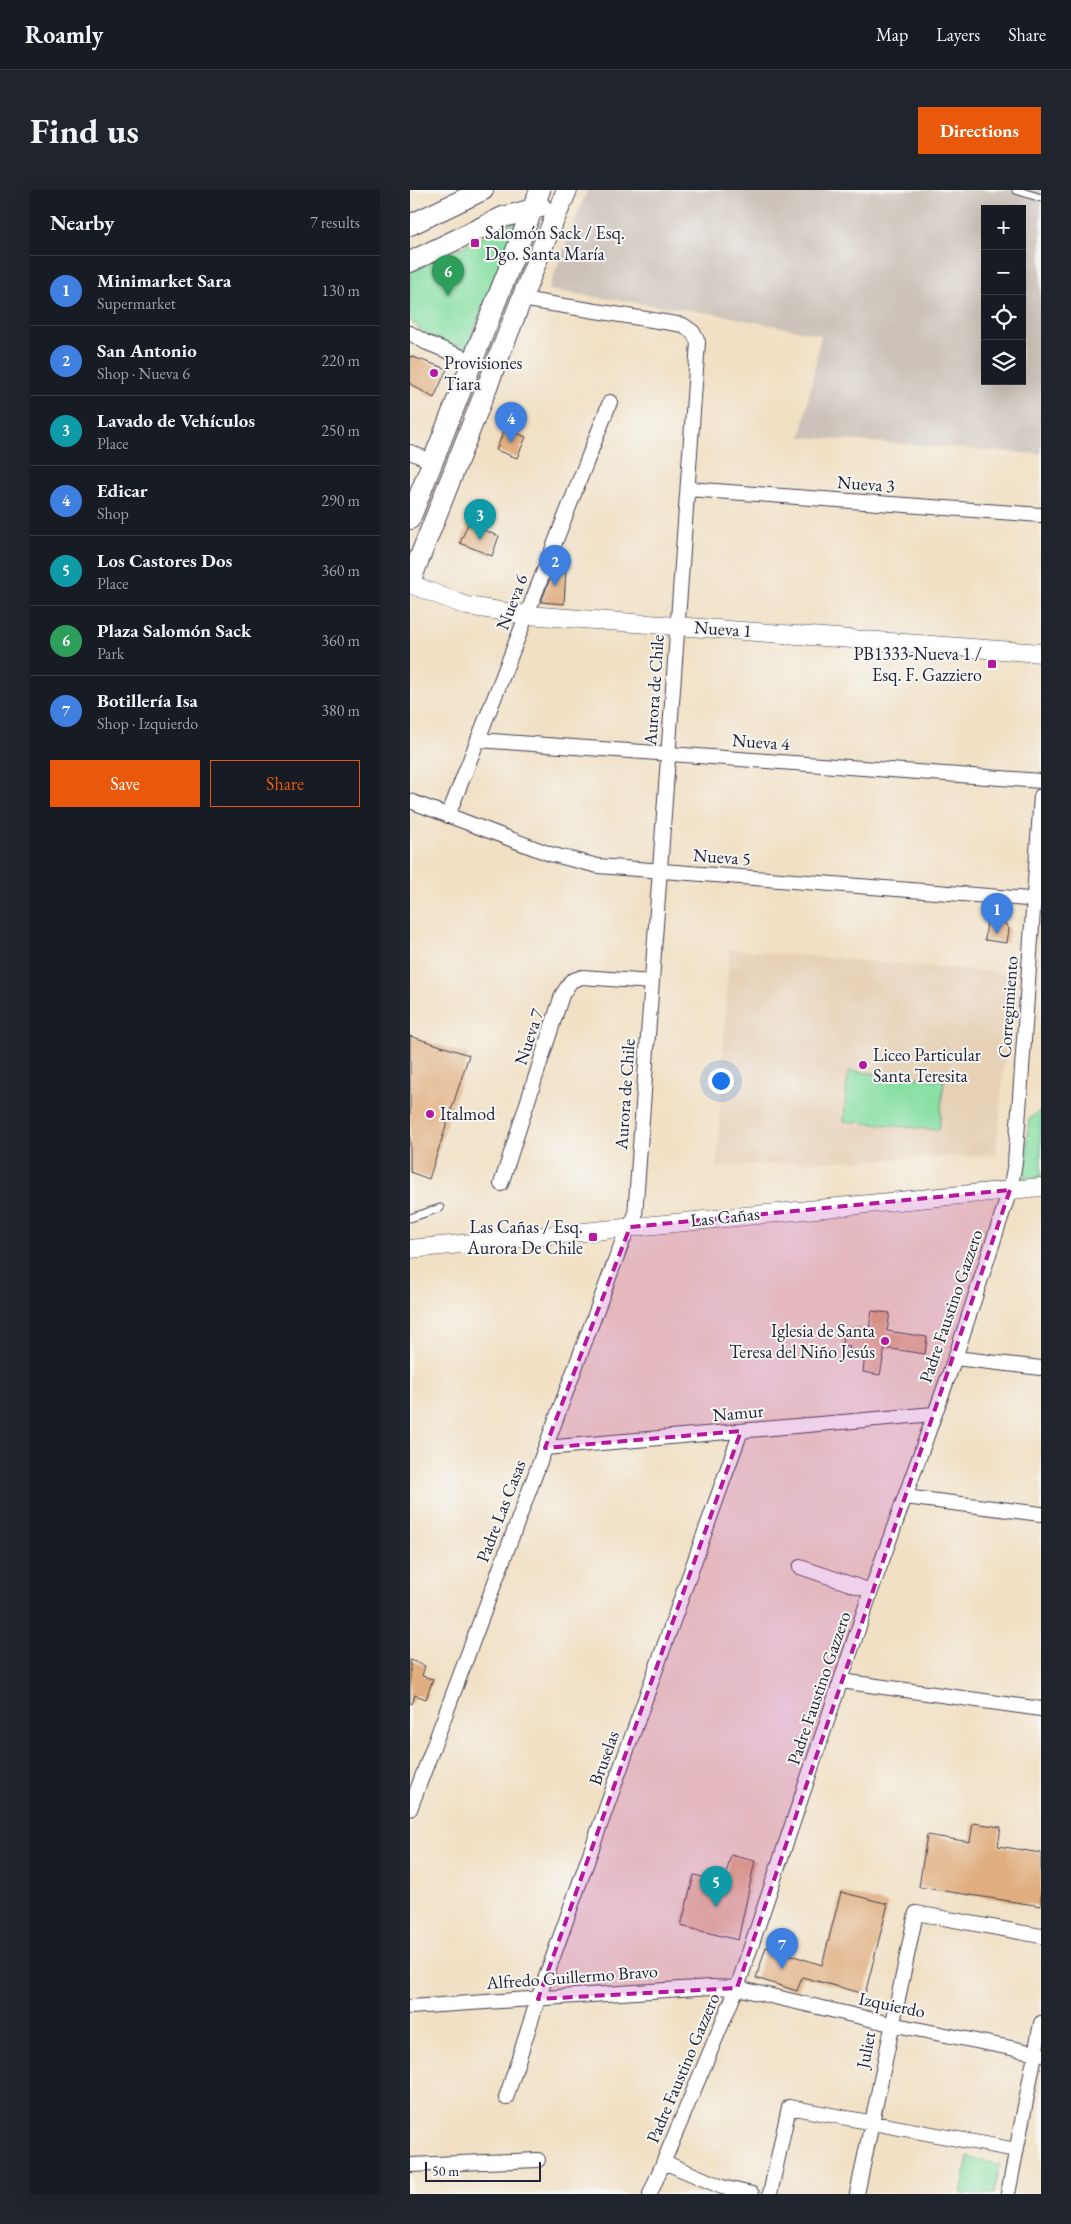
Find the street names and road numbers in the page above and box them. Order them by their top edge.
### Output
street label: Nueva 3 [836,470,896,497]
street label: Nueva 6 [490,570,533,633]
street label: Nueva 1 [693,615,753,642]
street label: Aurora de Chile [638,634,669,747]
street label: Nueva 4 [731,728,791,755]
street label: Nueva 5 [692,843,752,870]
street label: Corregimiento [992,955,1023,1059]
street label: Nueva 7 [509,1005,549,1068]
street label: Aurora de Chile [609,1038,640,1151]
street label: Las Cañas [689,1201,761,1232]
street label: Padre Faustino Gazzero [914,1226,988,1386]
street label: Namur [712,1399,764,1426]
street label: Padre Las Casas [470,1456,531,1565]
street label: Padre Faustino Gazzero [782,1608,856,1768]
street label: Bruselas [583,1727,624,1788]
street label: Alfredo Guillermo Bravo [484,1959,659,1994]
street label: Izquierdo [857,1986,927,2023]
street label: Padre Faustino Gazzero [641,1989,725,2146]
street label: Juliet [850,2029,880,2072]

